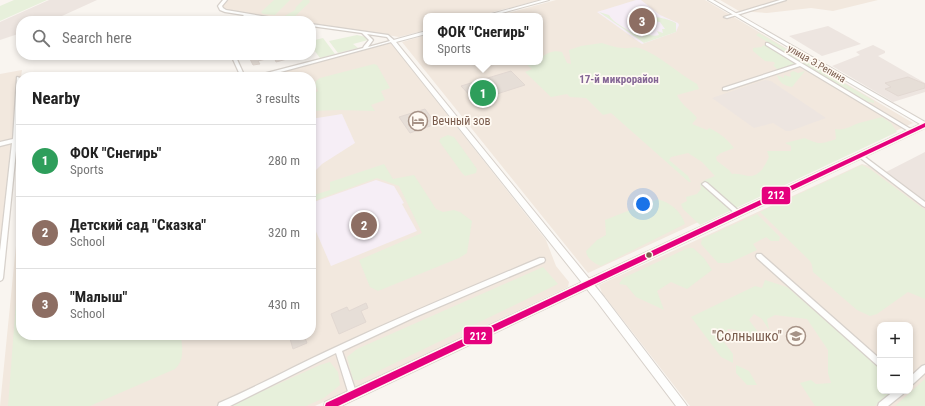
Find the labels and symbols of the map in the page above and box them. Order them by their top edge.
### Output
pin: 3 [629,6,655,36]
street label: улица Э.Репина [786,42,848,85]
district label: 17-й микрорайон [579,73,659,86]
pin: 1 [470,78,496,108]
hotel icon: Вечный зов [407,110,429,132]
place label: Вечный зов [432,114,491,128]
line badge: 212 [761,186,791,205]
text: 212 [768,189,785,202]
your location [633,194,653,214]
pin: 2 [351,210,377,240]
unlabelled marker [644,250,654,260]
school or university icon: "Солнышко" [785,325,807,347]
line badge: 212 [463,326,493,345]
place label: "Солнышко" [712,328,782,344]
text: 212 [470,330,487,343]

